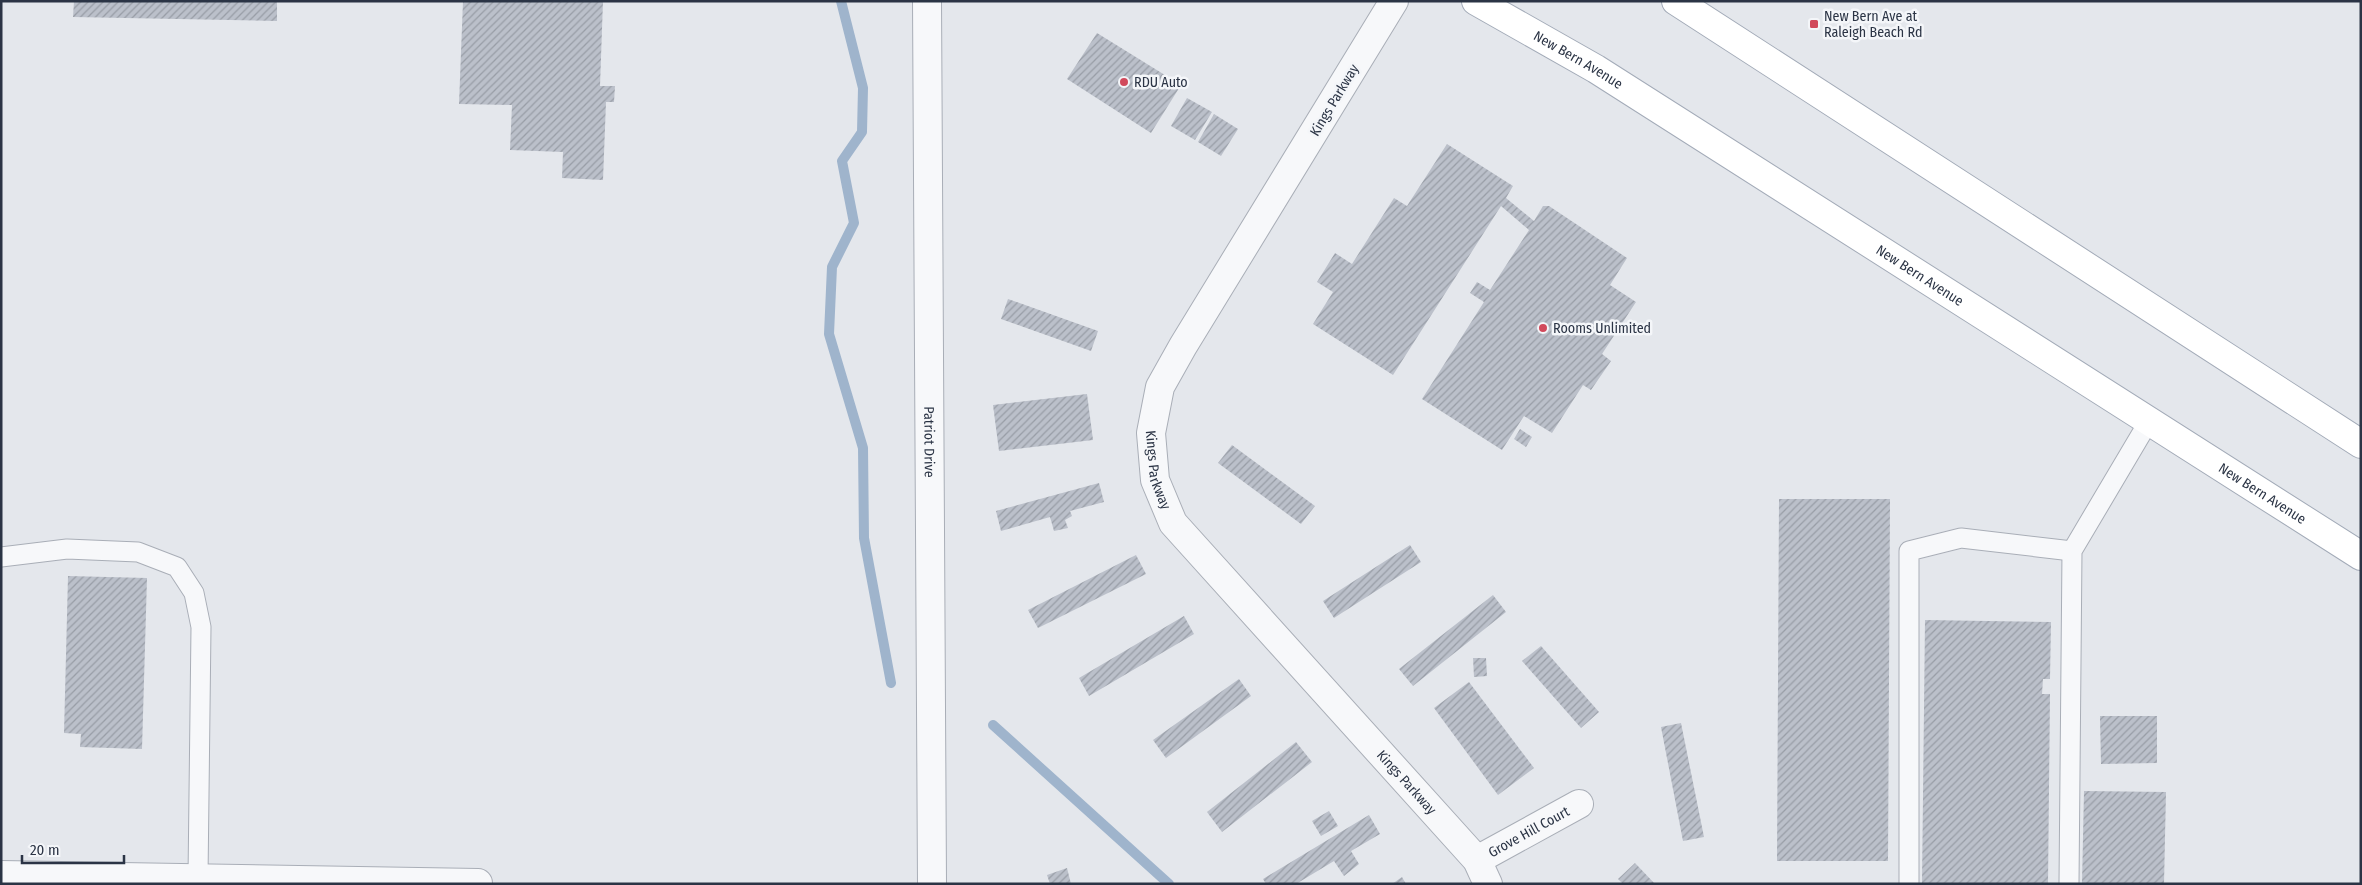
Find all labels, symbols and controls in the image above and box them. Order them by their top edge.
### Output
place label: New Bern Ave at Raleigh Beach Rd [1824,8,1922,41]
marker: New Bern Ave at Raleigh Beach Rd [1808,18,1820,30]
street label: New Bern Avenue [1531,28,1626,93]
street label: Kings Parkway [1306,61,1363,139]
place label: RDU Auto [1134,74,1188,91]
marker: RDU Auto [1118,76,1130,88]
street label: New Bern Avenue [1873,242,1967,310]
place label: Rooms Unlimited [1553,320,1651,337]
marker: Rooms Unlimited [1537,322,1549,334]
street label: Patriot Drive [920,406,938,478]
street label: Kings Parkway [1142,430,1175,513]
street label: New Bern Avenue [2215,460,2309,528]
street label: Kings Parkway [1373,747,1440,819]
street label: Grove Hill Court [1485,803,1573,861]
scale bar [22,832,125,864]
text: 20 m [30,841,60,859]

